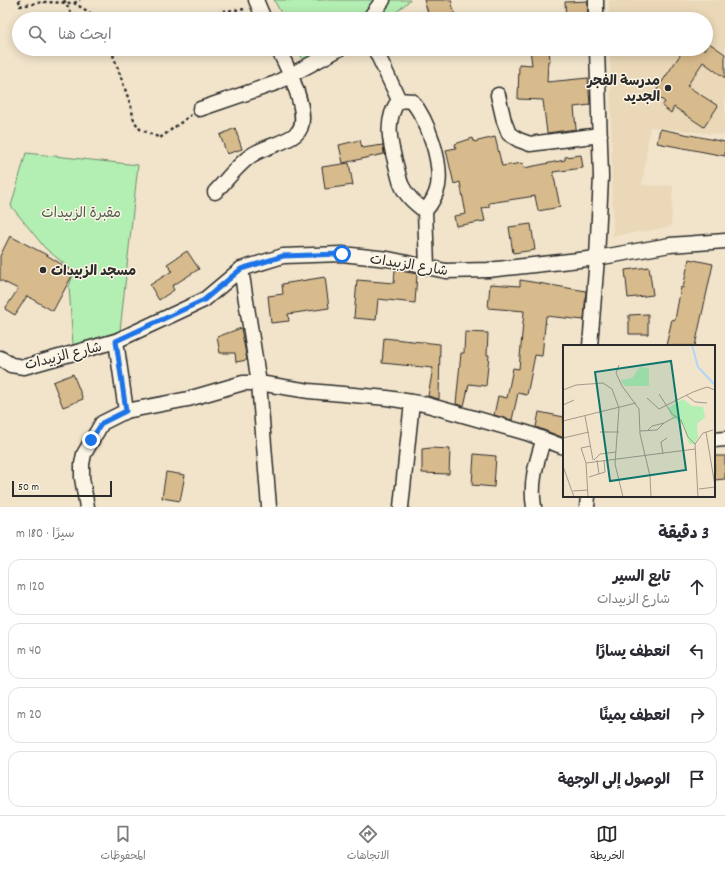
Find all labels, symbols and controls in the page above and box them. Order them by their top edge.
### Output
search box [12,12,713,56]
icon: search [26,23,48,45]
text: ابحث هنا [58,25,112,47]
place label: مدرسة الفجر الجديد [585,72,660,108]
marker: مدرسة الفجر الجديد [663,83,673,93]
park label: مقبرة الزبيدات [41,204,121,224]
route start [333,245,351,263]
street label: شارع الزبيدات [368,250,449,282]
place label: مسجد الزبيدات [51,262,136,282]
marker: مسجد الزبيدات [38,265,48,275]
street label: شارع الزبيدات [23,338,104,376]
inset map [563,345,715,497]
route end [82,431,100,449]
scale bar [12,479,112,498]
text: 50 m [18,480,39,496]
text: 3 دقيقة [658,523,709,547]
text: سيرًا · 180 m [16,525,75,544]
text: تابع السير [613,567,670,589]
icon: ahead [686,576,708,598]
text: 120 m [17,578,45,597]
text: شارع الزبيدات [597,591,670,610]
icon: left [686,640,708,662]
text: 40 m [17,642,41,661]
text: انعطف يسارًا [596,642,670,664]
icon: right [686,704,708,726]
text: 20 m [17,706,42,725]
text: انعطف يمينًا [600,706,670,728]
icon: arrive [686,768,708,790]
text: الوصول إلى الوجهة [558,770,670,792]
tab: المحفوظات [101,823,146,865]
tab: الاتجاهات [347,823,389,865]
tab: الخريطة [590,823,625,865]

